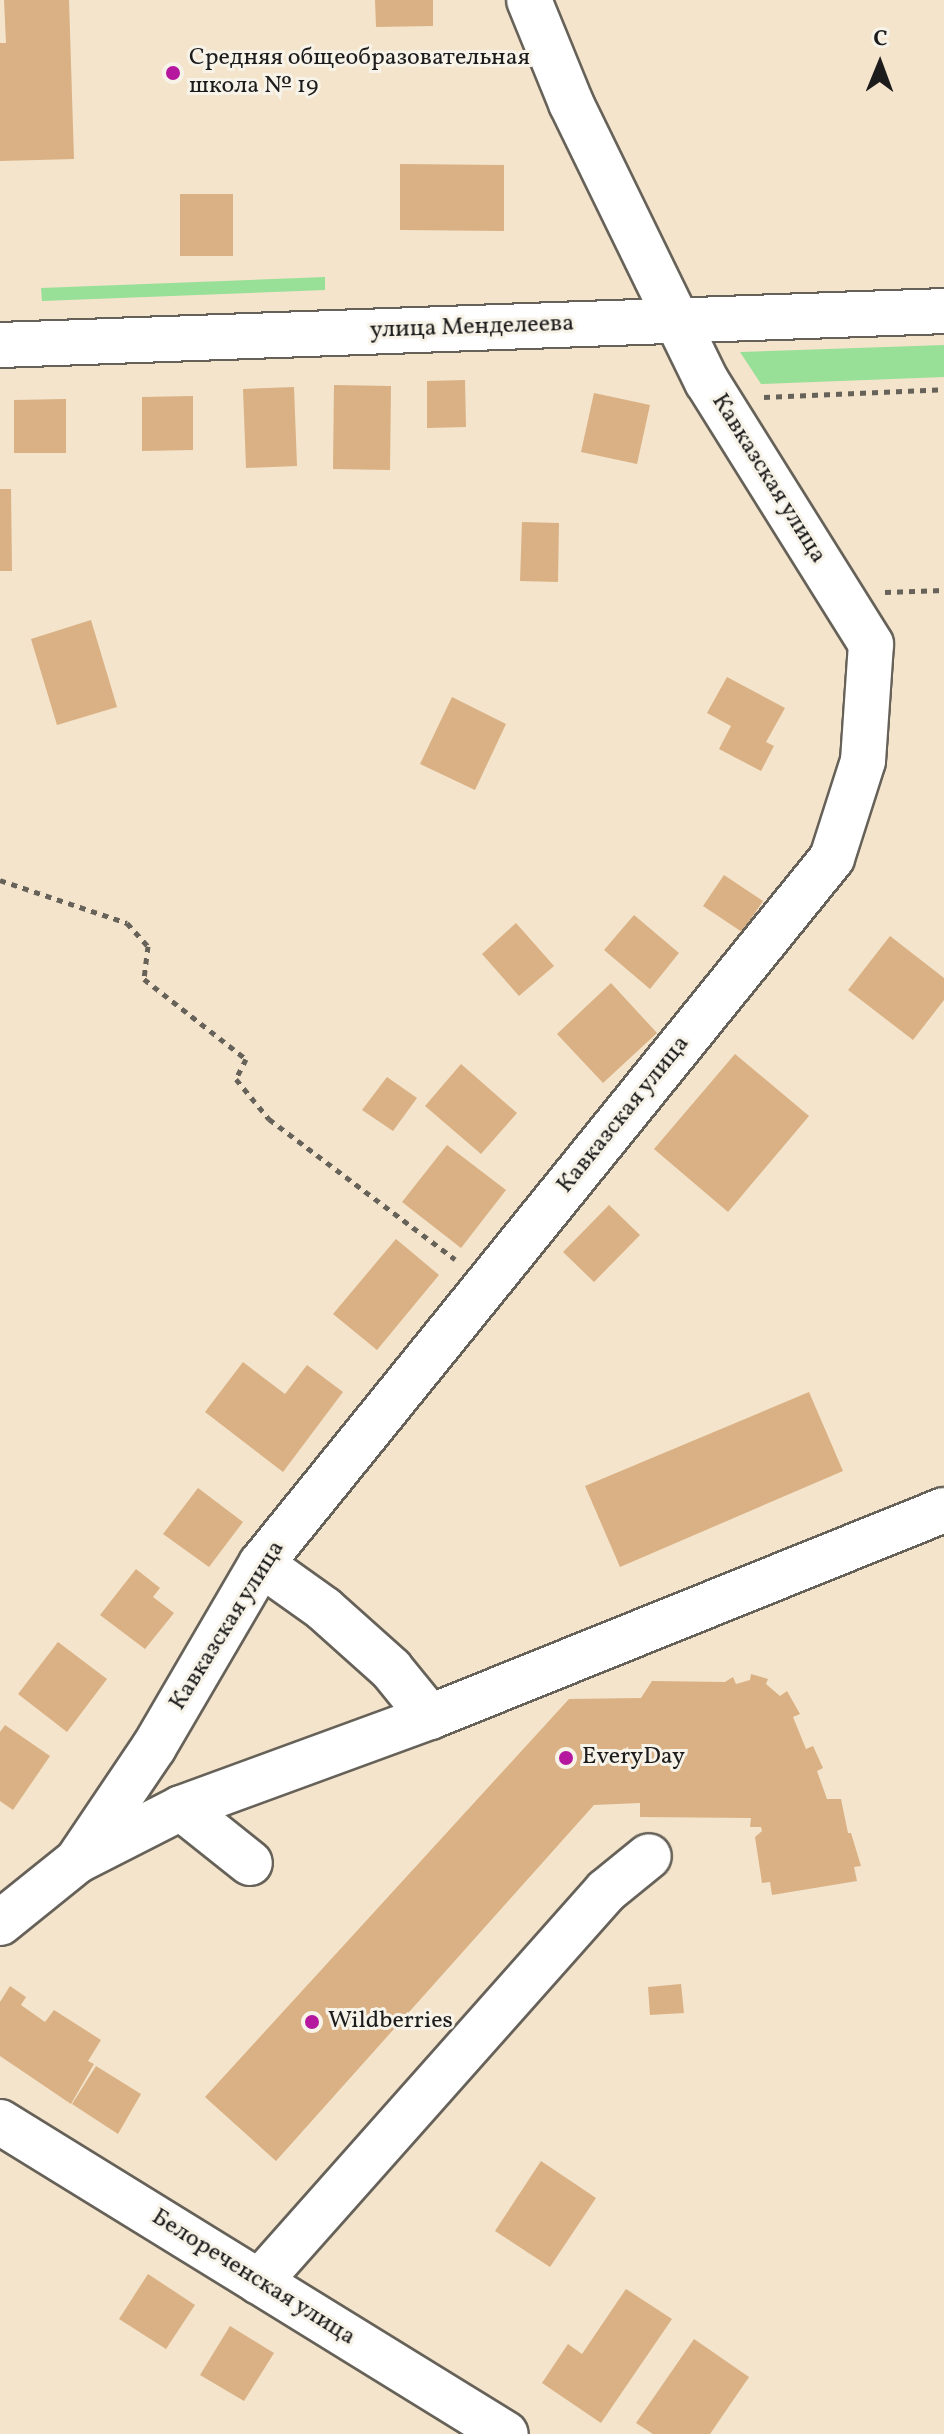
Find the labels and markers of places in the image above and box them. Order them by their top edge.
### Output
place label: Средняя общеобразовательная школа № 19 [189,45,530,101]
marker: Средняя общеобразовательная школа № 19 [164,64,182,82]
place label: EveryDay [582,1744,685,1772]
marker: EveryDay [557,1749,575,1767]
place label: Wildberries [328,2008,453,2036]
marker: Wildberries [303,2013,321,2031]

